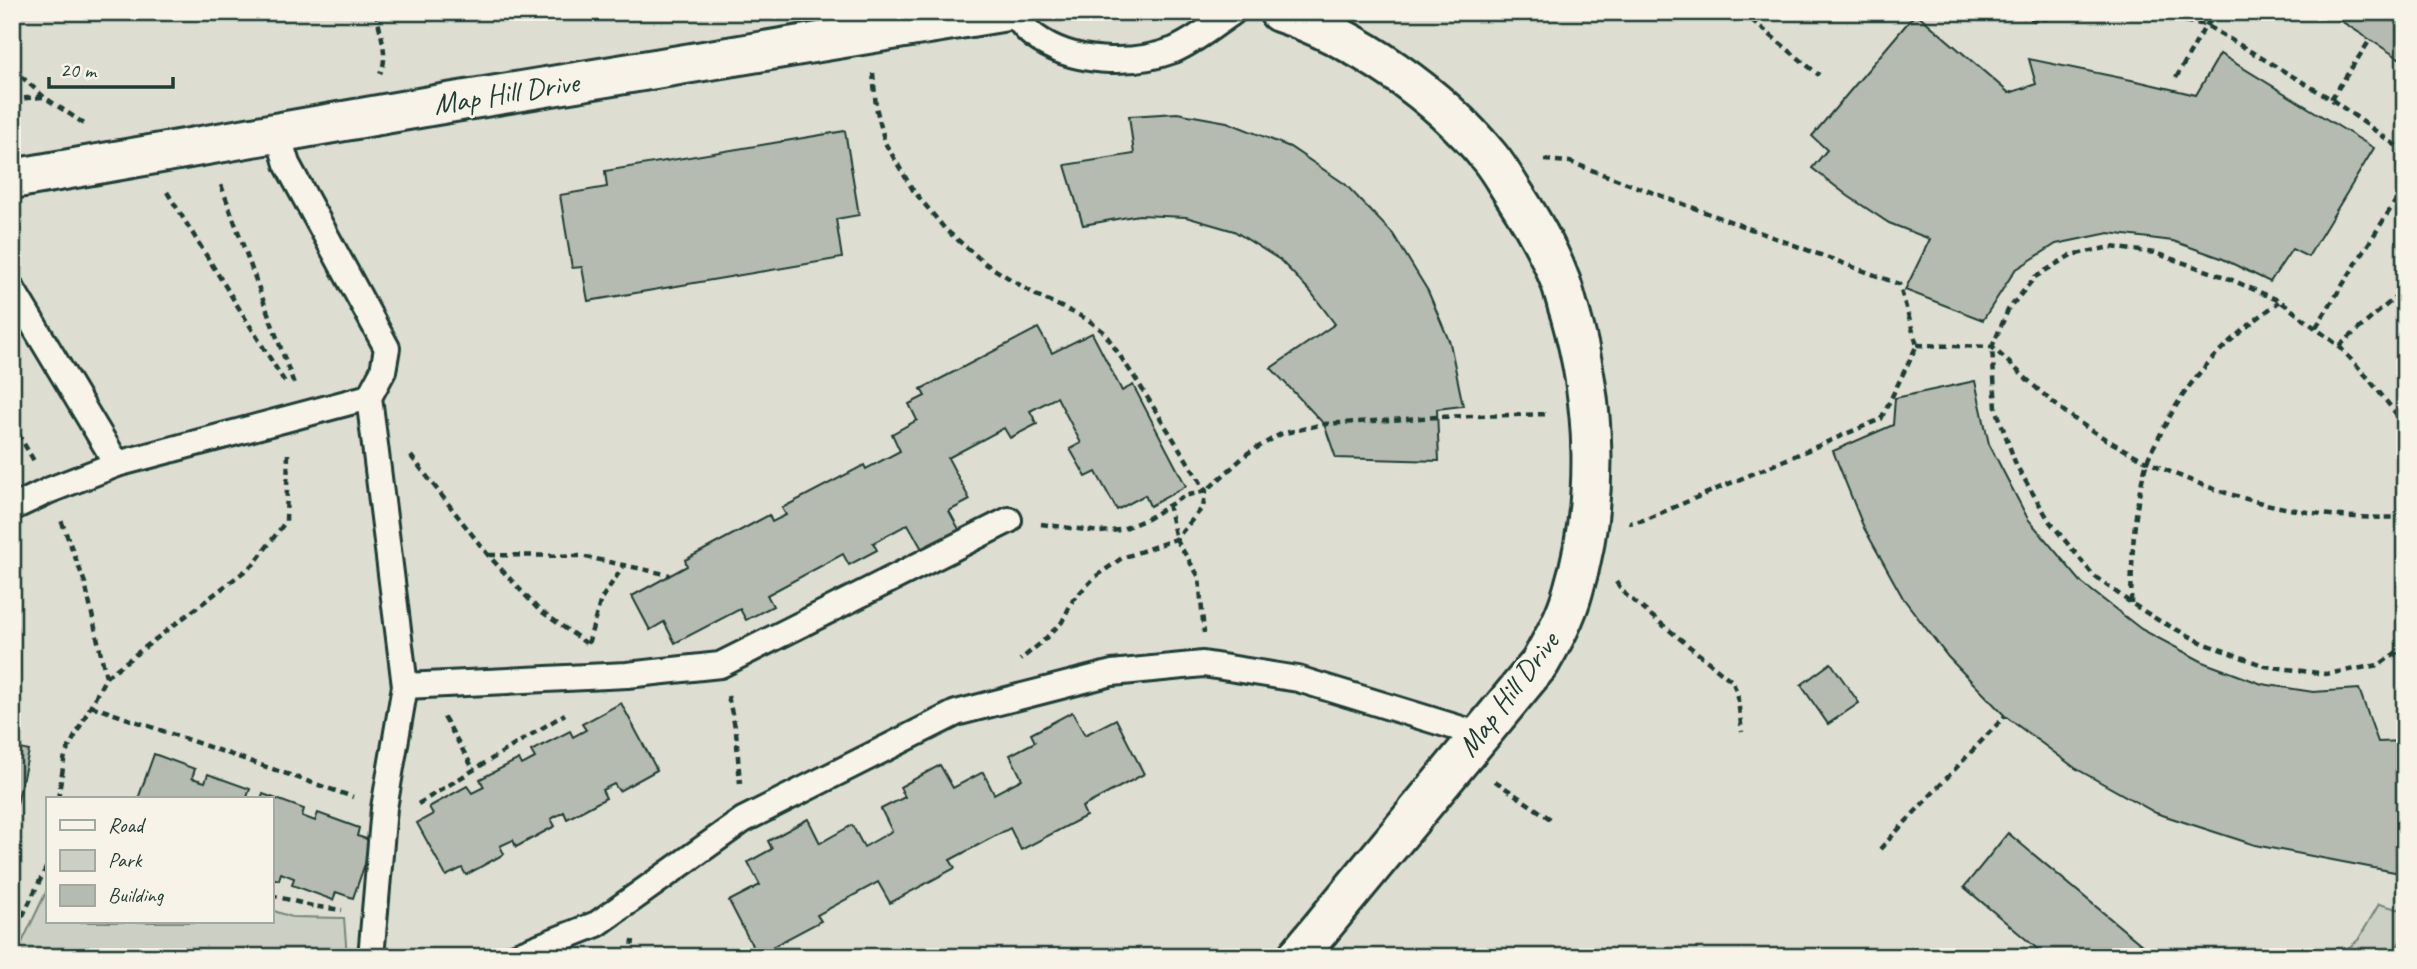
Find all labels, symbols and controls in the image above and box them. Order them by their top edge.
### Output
scale bar [49,46,173,90]
text: 20 m [60,57,98,83]
street label: Map Hill Drive [431,62,584,123]
street label: Map Hill Drive [1449,622,1569,764]
legend [46,797,273,923]
text: Road [108,812,147,838]
text: Park [108,847,143,873]
text: Building [108,882,165,908]

